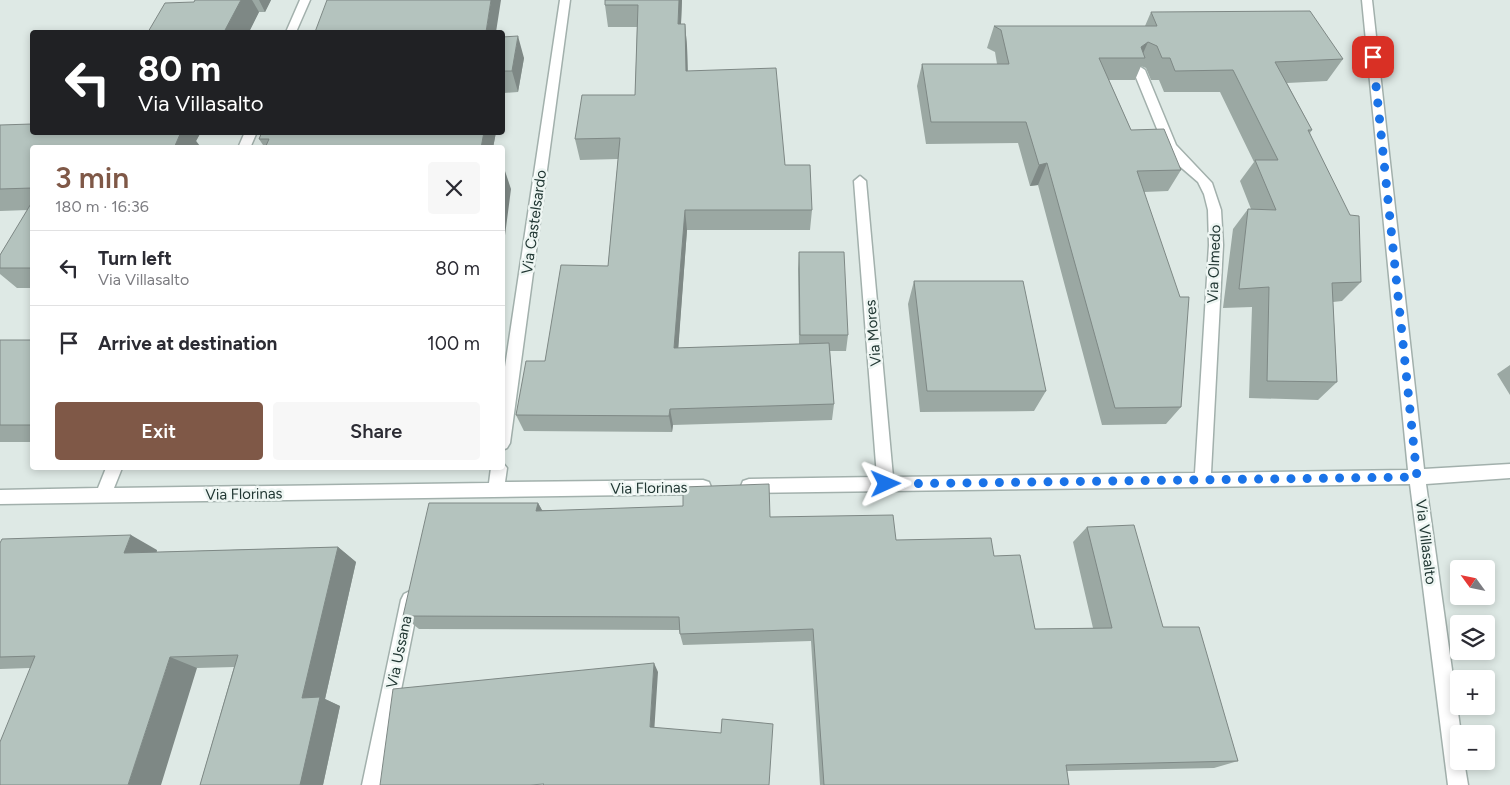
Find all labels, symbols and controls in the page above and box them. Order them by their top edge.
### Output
pin [1352,36,1394,78]
icon: arrive [1359,43,1387,71]
text: 80 m [138,48,221,90]
icon: left [55,50,120,115]
text: Via Villasalto [138,90,264,117]
text: 3 min [55,159,129,196]
button: close [428,162,480,214]
street label: Via Castelsardo [518,168,550,275]
text: 180 m · 16:36 [55,197,149,216]
street label: Via Olmedo [1204,224,1224,304]
text: Turn left [98,247,172,270]
icon: left [55,254,83,282]
text: 80 m [435,257,480,280]
text: Via Villasalto [98,270,189,289]
street label: Via Mores [861,299,885,367]
icon: arrive [55,329,83,357]
text: Arrive at destination [98,332,277,355]
text: 100 m [427,332,480,355]
button: Exit [55,402,263,460]
button: Share [273,402,480,460]
position arrow [859,457,911,509]
street label: Via Florinas [610,478,688,498]
street label: Via Florinas [205,484,283,504]
street label: Via Villasalto [1412,498,1440,586]
north arrow [1450,560,1495,605]
map controls [1450,560,1495,770]
street label: Via Ussana [383,614,415,690]
button: layers [1450,615,1495,660]
button: + [1450,670,1495,715]
button: − [1450,725,1495,770]

